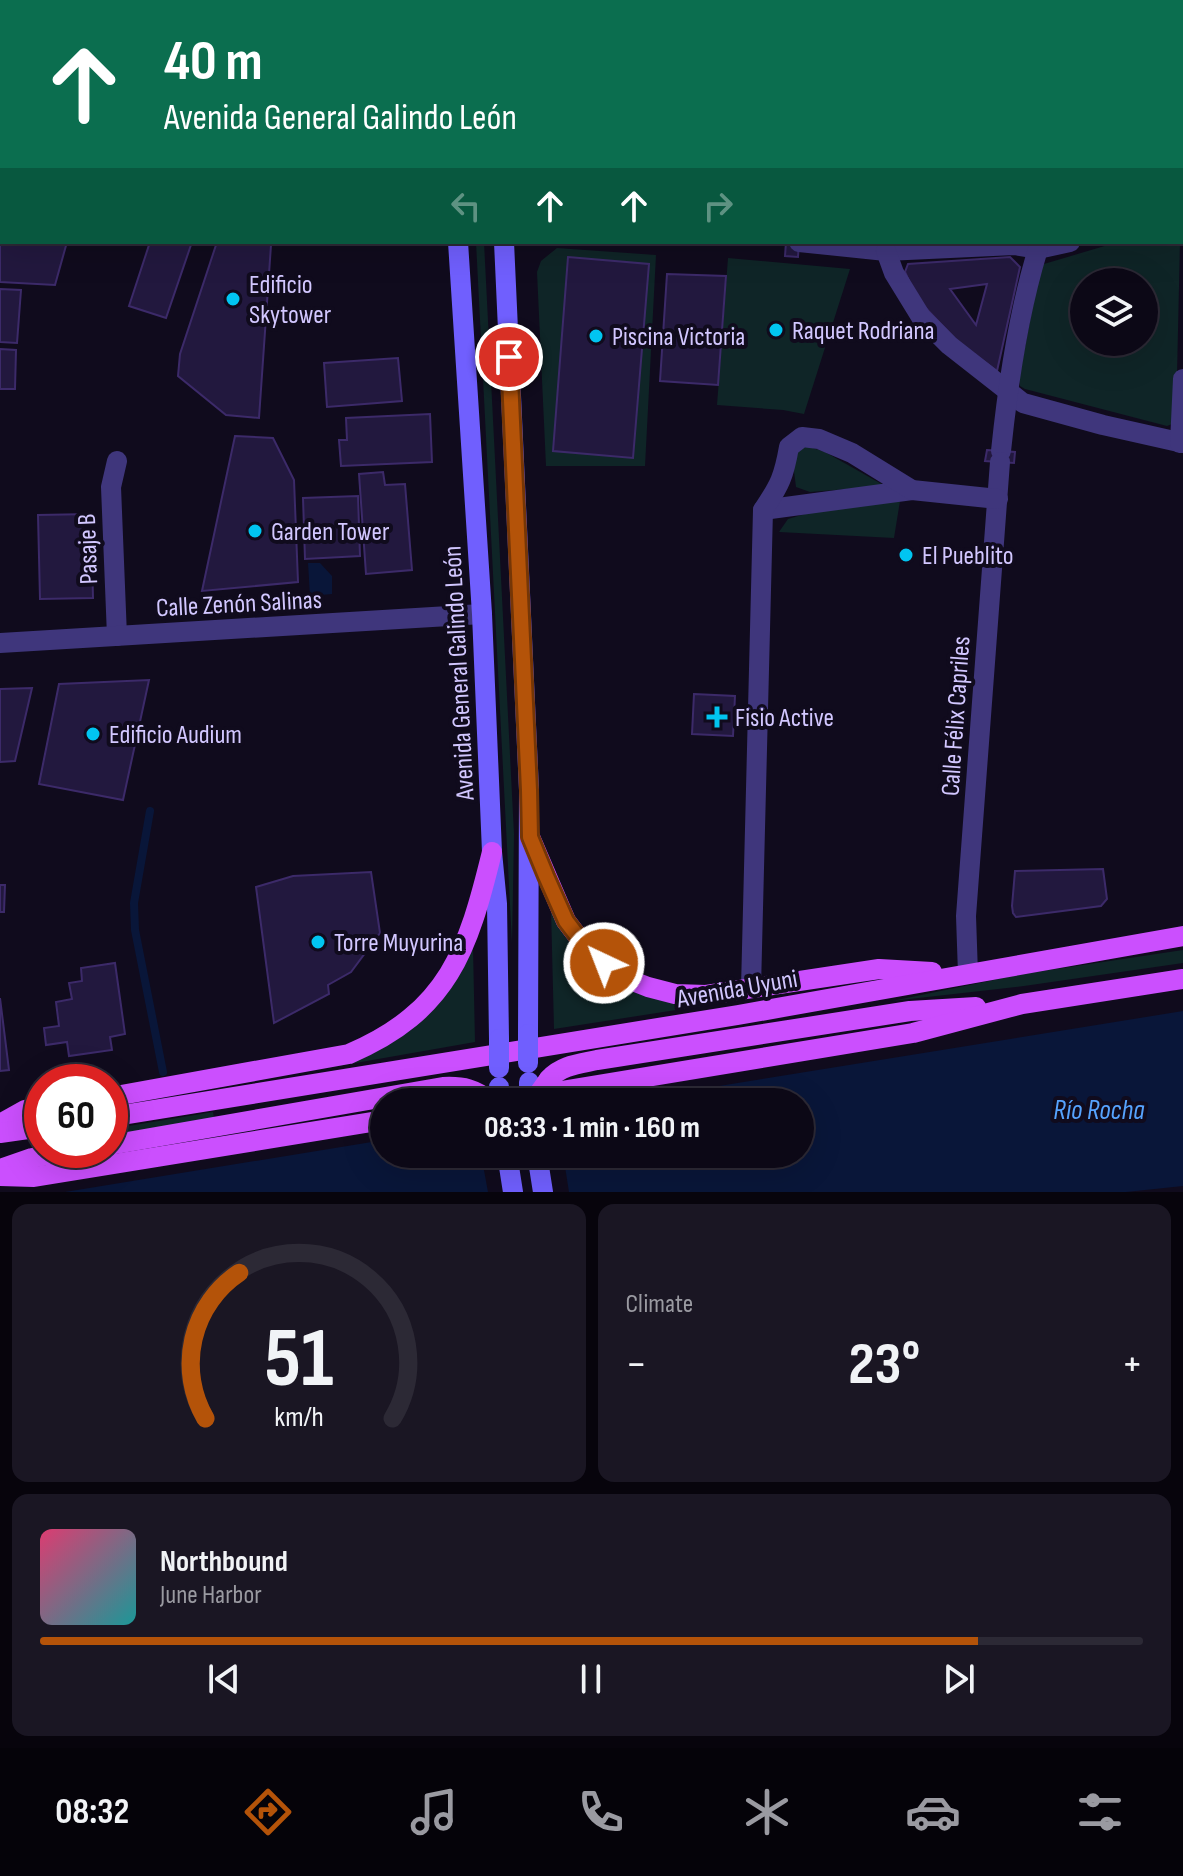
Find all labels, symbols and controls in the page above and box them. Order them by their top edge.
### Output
text: 40 m [164,29,263,96]
icon: ahead [32,32,136,136]
text: Avenida General Galindo León [164,97,517,140]
icon: left [444,184,488,228]
icon: ahead [528,184,572,228]
icon: ahead [612,184,656,228]
icon: right [696,184,740,228]
map controls [1070,268,1158,356]
button: layers [1070,268,1158,356]
place label: Edificio Skytower [249,270,332,331]
marker: Edificio Skytower [224,290,242,308]
place label: Raquet Rodriana [792,316,935,347]
marker: Raquet Rodriana [767,321,785,339]
place label: Piscina Victoria [612,322,745,353]
pin [475,323,543,391]
marker: Piscina Victoria [587,327,605,345]
icon: arrive [487,335,531,379]
street label: Pasaje B [72,513,105,585]
place label: Garden Tower [271,517,390,548]
marker: Garden Tower [246,522,264,540]
place label: El Pueblito [922,541,1014,572]
street label: Avenida General Galindo León [437,545,482,802]
marker: El Pueblito [897,546,915,564]
street label: Calle Zenón Salinas [155,585,323,624]
street label: Calle Félix Capriles [935,635,978,797]
place label: Fisio Active [735,703,834,734]
marker: Fisio Active [706,706,728,728]
place label: Edificio Audium [109,720,242,751]
marker: Edificio Audium [84,725,102,743]
position arrow [562,921,646,1005]
place label: Torre Muyurina [334,928,463,959]
marker: Torre Muyurina [309,933,327,951]
street label: Avenida Uyuni [674,964,800,1015]
speed limit sign: 60 [24,1064,128,1168]
water label: Río Rocha [1053,1094,1145,1127]
text: 08:33 · 1 min · 160 m [484,1110,700,1146]
text: Climate [626,1289,693,1320]
text: 51 [264,1310,333,1410]
text: 23° [848,1329,920,1401]
text: − [626,1338,647,1391]
text: + [1121,1338,1143,1391]
text: km/h [274,1400,323,1435]
text: Northbound [160,1544,288,1580]
text: June Harbor [160,1580,262,1611]
icon: previous [202,1657,246,1701]
icon: pause [569,1657,613,1701]
icon: next [937,1657,981,1701]
icon: directions [240,1784,296,1840]
icon: music [406,1784,462,1840]
icon: phone [573,1784,629,1840]
icon: climate [739,1784,795,1840]
icon: car [905,1784,961,1840]
icon: filters [1072,1784,1128,1840]
text: 08:32 [55,1791,129,1834]

